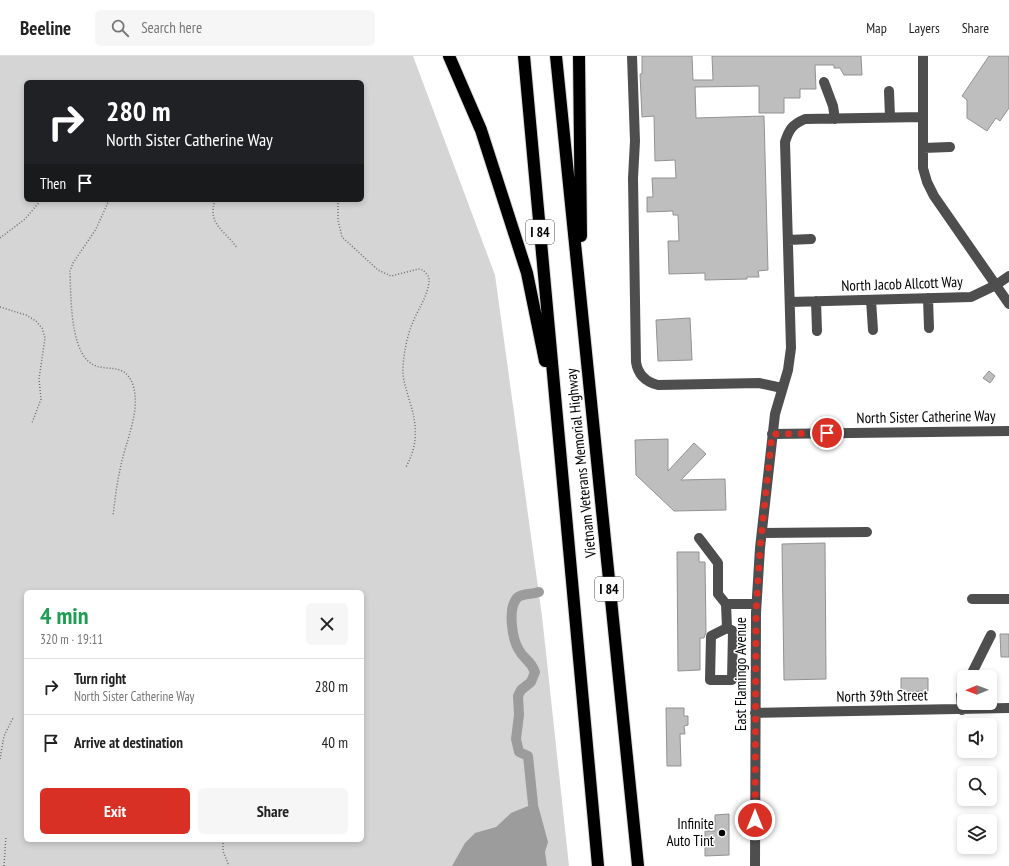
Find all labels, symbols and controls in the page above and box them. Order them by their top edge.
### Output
search box [95,10,375,46]
text: Beeline [20,16,71,40]
icon: search [109,17,131,39]
text: Search here [141,18,202,37]
text: Map [866,19,887,37]
text: Layers [909,19,940,37]
text: Share [962,19,989,37]
text: 280 m [106,92,170,129]
icon: right [40,96,92,148]
text: North Sister Catherine Way [106,128,273,151]
icon: arrive [74,172,96,194]
text: Then [40,174,66,193]
road number: I 84 [526,220,554,244]
street label: North Jacob Allcott Way [841,272,963,295]
street label: Vietnam Veterans Memorial Highway [561,367,600,560]
street label: North Sister Catherine Way [856,406,996,427]
pin [810,416,844,450]
icon: arrive [816,422,838,444]
road number: I 84 [595,577,623,601]
text: 4 min [40,600,88,631]
button: close [306,603,348,645]
street label: East Flamingo Avenue [731,617,750,731]
text: 320 m · 19:11 [40,631,103,648]
text: Turn right [74,669,126,688]
north arrow [957,670,997,710]
map controls [957,670,997,854]
icon: right [40,676,62,698]
text: 280 m [315,677,348,696]
street label: North 39th Street [836,685,928,706]
text: North Sister Catherine Way [74,688,195,705]
button: sound [957,718,997,758]
icon: arrive [40,732,62,754]
text: Arrive at destination [74,733,183,752]
text: 40 m [322,733,348,752]
button: search [957,766,997,806]
button: Exit [40,788,190,834]
button: Share [198,788,348,834]
position arrow [734,799,776,841]
place label: Infinite Auto Tint [666,814,714,850]
button: layers [957,814,997,854]
marker: Infinite Auto Tint [717,828,727,838]

